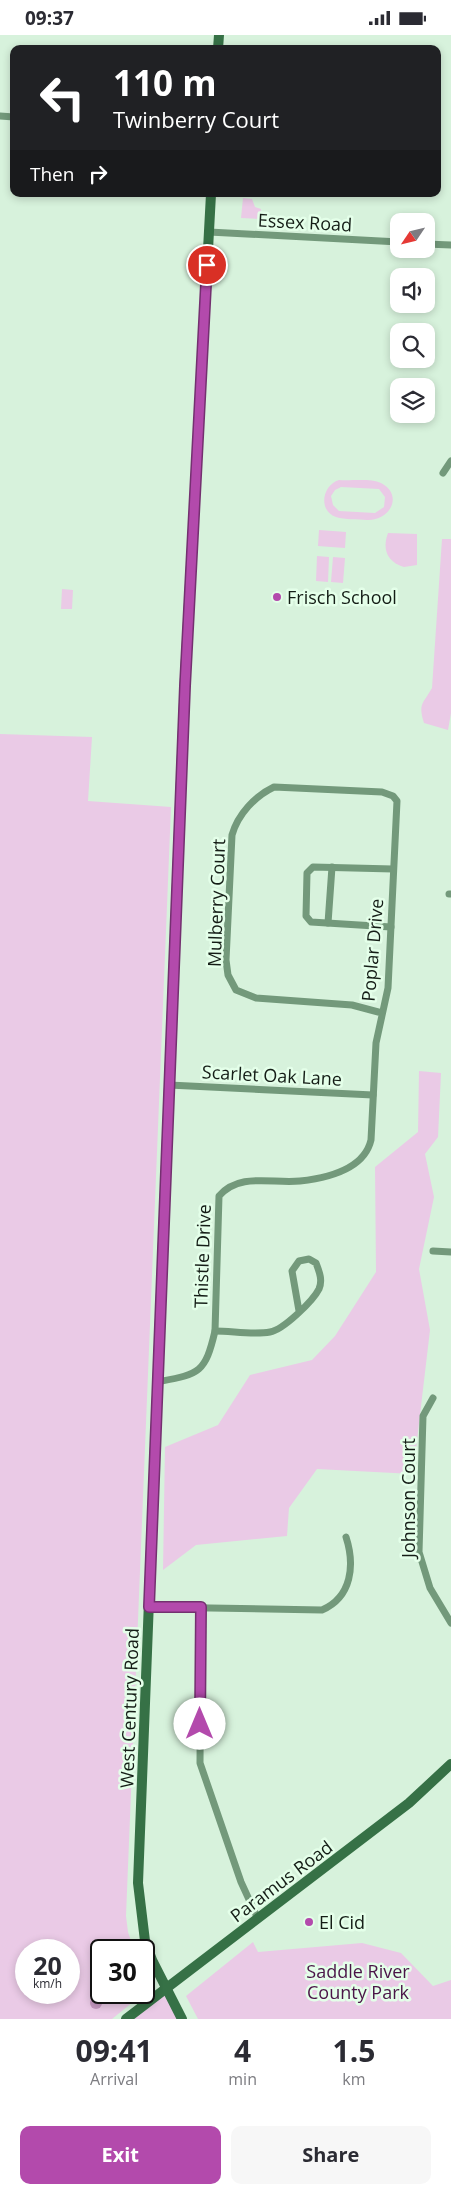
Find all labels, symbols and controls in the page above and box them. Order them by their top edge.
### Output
text: 09:37 [25,5,74,31]
text: 110 m [113,59,217,106]
icon: left [30,65,95,130]
text: Twinberry Court [113,104,279,134]
icon: right [84,160,112,188]
text: Then [30,161,74,187]
street label: Essex Road [257,208,353,236]
north arrow [390,213,435,257]
map controls [390,213,435,423]
pin [186,244,228,286]
icon: arrive [193,251,221,279]
button: sound [390,268,435,313]
button: search [390,323,435,368]
button: layers [390,378,435,423]
place label: Frisch School [287,585,397,609]
marker: Frisch School [271,591,283,603]
street label: Mulberry Court [202,838,230,968]
street label: Poplar Drive [356,897,388,1003]
street label: Scarlet Oak Lane [201,1059,343,1091]
street label: Thistle Drive [188,1204,216,1308]
street label: Johnson Court [396,1438,420,1560]
street label: West Century Road [114,1627,144,1789]
position arrow [173,1697,225,1749]
street label: Paramus Road [225,1835,337,1927]
place label: El Cid [319,1910,365,1934]
marker: El Cid [303,1916,315,1928]
speed limit sign: 30 [90,1939,155,2004]
text: 20 [33,1948,62,1982]
park label: Saddle River County Park [306,1959,410,2004]
text: km/h [33,1975,62,1992]
text: 09:41 [76,2030,153,2071]
text: 4 [234,2030,251,2071]
text: 1.5 [333,2030,375,2071]
text: Arrival [90,2068,138,2090]
text: min [228,2068,257,2090]
text: km [342,2068,366,2090]
button: Exit [20,2126,221,2184]
button: Share [231,2126,431,2184]

